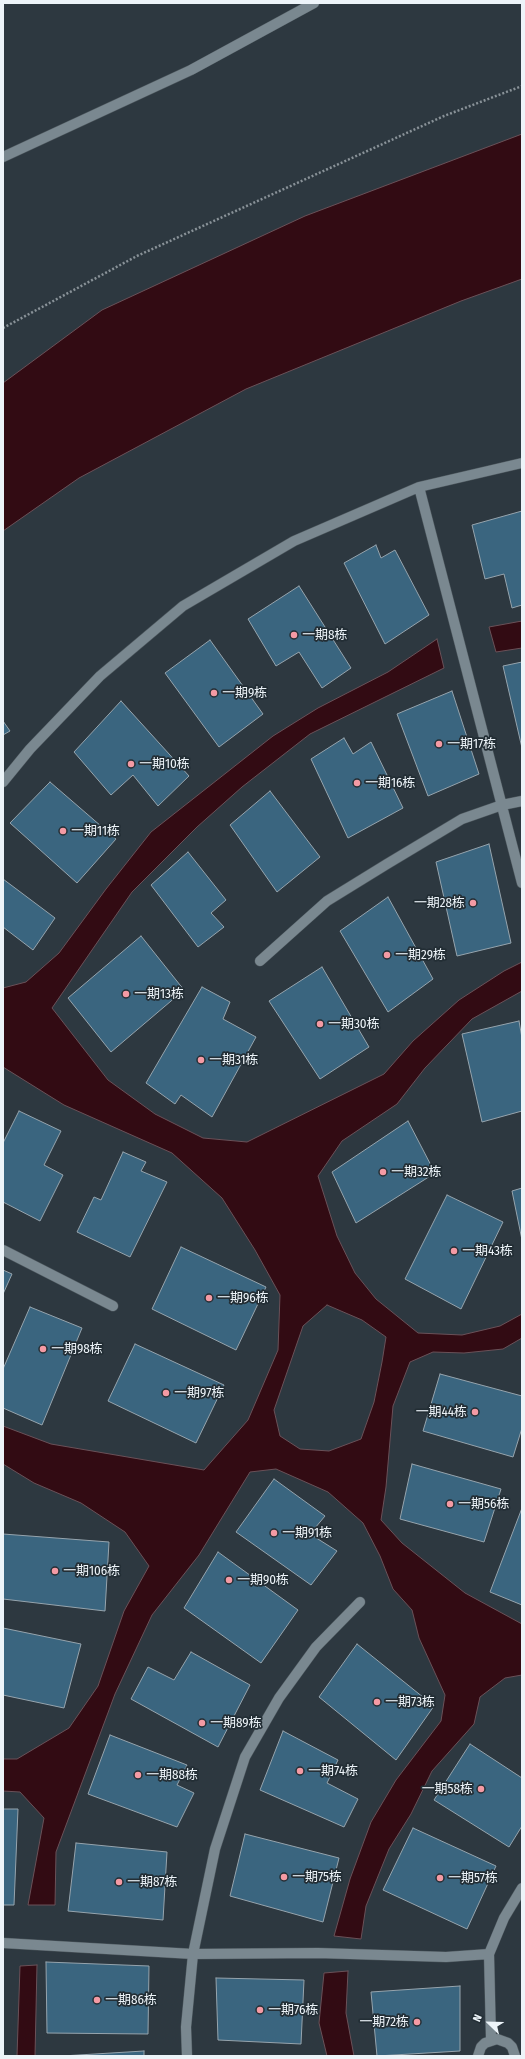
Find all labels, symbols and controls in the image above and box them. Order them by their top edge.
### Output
place label: 一期8栋 [302,627,347,643]
marker: 一期8栋 [289,630,299,640]
place label: 一期9栋 [222,685,267,701]
marker: 一期9栋 [209,688,219,698]
place label: 一期17栋 [447,736,496,752]
marker: 一期17栋 [434,739,444,749]
place label: 一期10栋 [139,756,190,772]
marker: 一期10栋 [126,759,136,769]
place label: 一期16栋 [365,775,416,791]
marker: 一期16栋 [352,778,362,788]
place label: 一期11栋 [71,823,120,839]
marker: 一期11栋 [58,826,68,836]
place label: 一期28栋 [414,895,465,911]
marker: 一期28栋 [468,898,478,908]
place label: 一期29栋 [395,947,446,963]
marker: 一期29栋 [382,950,392,960]
place label: 一期13栋 [134,986,184,1002]
marker: 一期13栋 [121,989,131,999]
place label: 一期30栋 [328,1016,380,1032]
marker: 一期30栋 [315,1019,325,1029]
place label: 一期31栋 [209,1052,259,1068]
marker: 一期31栋 [196,1055,206,1065]
place label: 一期32栋 [391,1164,441,1180]
marker: 一期32栋 [378,1167,388,1177]
place label: 一期43栋 [462,1243,513,1259]
marker: 一期43栋 [449,1246,459,1256]
place label: 一期96栋 [217,1290,269,1306]
marker: 一期96栋 [204,1293,214,1303]
place label: 一期98栋 [51,1341,103,1357]
marker: 一期98栋 [38,1344,48,1354]
place label: 一期97栋 [174,1385,224,1401]
marker: 一期97栋 [161,1388,171,1398]
place label: 一期44栋 [415,1404,467,1420]
marker: 一期44栋 [470,1407,480,1417]
place label: 一期56栋 [458,1496,509,1512]
marker: 一期56栋 [445,1499,455,1509]
place label: 一期91栋 [282,1525,332,1541]
marker: 一期91栋 [269,1528,279,1538]
place label: 一期106栋 [63,1563,120,1579]
marker: 一期106栋 [50,1566,60,1576]
place label: 一期90栋 [237,1572,289,1588]
marker: 一期90栋 [224,1575,234,1585]
place label: 一期73栋 [385,1694,435,1710]
marker: 一期73栋 [372,1697,382,1707]
place label: 一期89栋 [210,1715,262,1731]
marker: 一期89栋 [197,1718,207,1728]
place label: 一期74栋 [308,1763,358,1779]
marker: 一期74栋 [295,1766,305,1776]
place label: 一期88栋 [146,1767,198,1783]
marker: 一期88栋 [133,1770,143,1780]
place label: 一期58栋 [422,1781,473,1797]
marker: 一期58栋 [476,1784,486,1794]
place label: 一期75栋 [292,1869,342,1885]
place label: 一期57栋 [448,1870,498,1886]
marker: 一期75栋 [279,1872,289,1882]
marker: 一期57栋 [435,1873,445,1883]
place label: 一期87栋 [127,1874,178,1890]
marker: 一期87栋 [114,1877,124,1887]
place label: 一期86栋 [105,1992,157,2008]
marker: 一期86栋 [92,1995,102,2005]
place label: 一期76栋 [268,2002,318,2018]
north arrow [469,2003,509,2043]
marker: 一期76栋 [255,2005,265,2015]
text: N [470,2013,485,2024]
place label: 一期72栋 [359,2014,409,2030]
marker: 一期72栋 [412,2017,422,2027]

